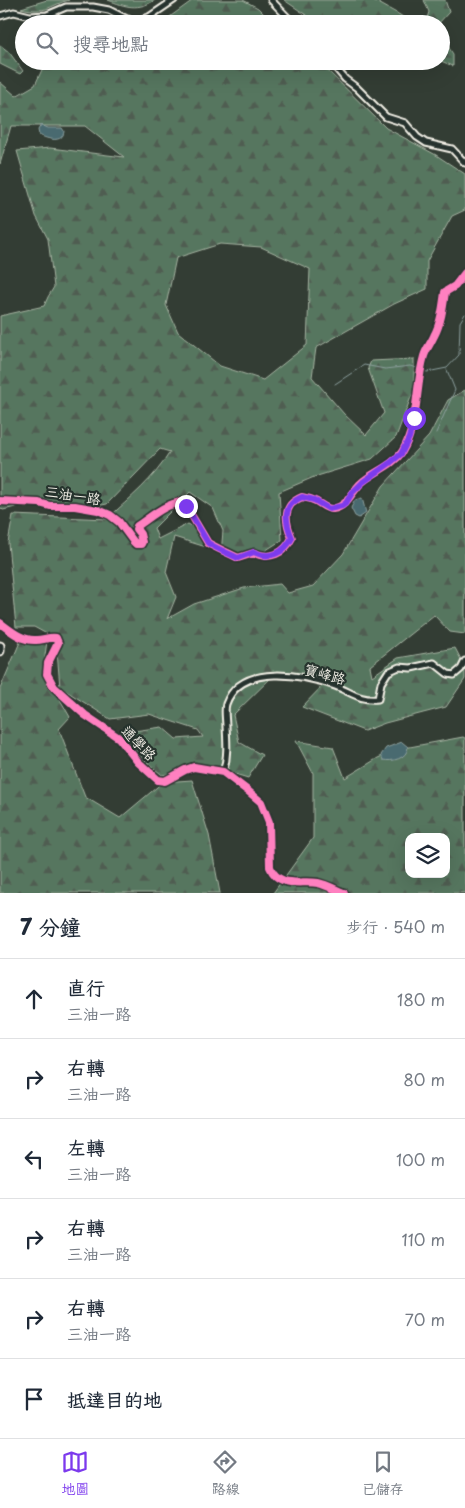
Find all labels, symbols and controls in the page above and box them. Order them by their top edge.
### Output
search box [15,15,450,70]
icon: search [33,29,61,57]
text: 搜尋地點 [73,29,149,57]
route start [403,407,426,430]
street label: 三油一路 [44,480,102,510]
route end [175,495,198,518]
street label: 寶峰路 [302,658,348,690]
street label: 通學路 [117,721,161,765]
map controls [405,833,450,878]
button: layers [405,833,450,878]
text: 7 分鐘 [20,910,81,942]
text: 步行 · 540 m [347,914,445,938]
text: 直行 [67,973,105,1001]
icon: ahead [20,985,48,1013]
text: 180 m [397,987,445,1011]
text: 三油一路 [67,1001,131,1025]
text: 右轉 [67,1053,105,1081]
icon: right [20,1065,48,1093]
text: 80 m [403,1067,445,1091]
text: 三油一路 [67,1081,131,1105]
text: 左轉 [67,1133,105,1161]
icon: left [20,1145,48,1173]
text: 100 m [396,1147,445,1171]
text: 三油一路 [67,1161,131,1185]
text: 右轉 [67,1213,105,1241]
icon: right [20,1225,48,1253]
text: 110 m [402,1227,445,1251]
text: 三油一路 [67,1241,131,1265]
text: 右轉 [67,1293,105,1321]
icon: right [20,1305,48,1333]
text: 70 m [405,1307,445,1331]
text: 三油一路 [67,1321,131,1345]
icon: arrive [20,1385,48,1413]
text: 抵達目的地 [67,1385,162,1413]
tab: 地圖 [61,1448,89,1499]
tab: 路線 [211,1448,239,1499]
tab: 已儲存 [362,1448,404,1499]

